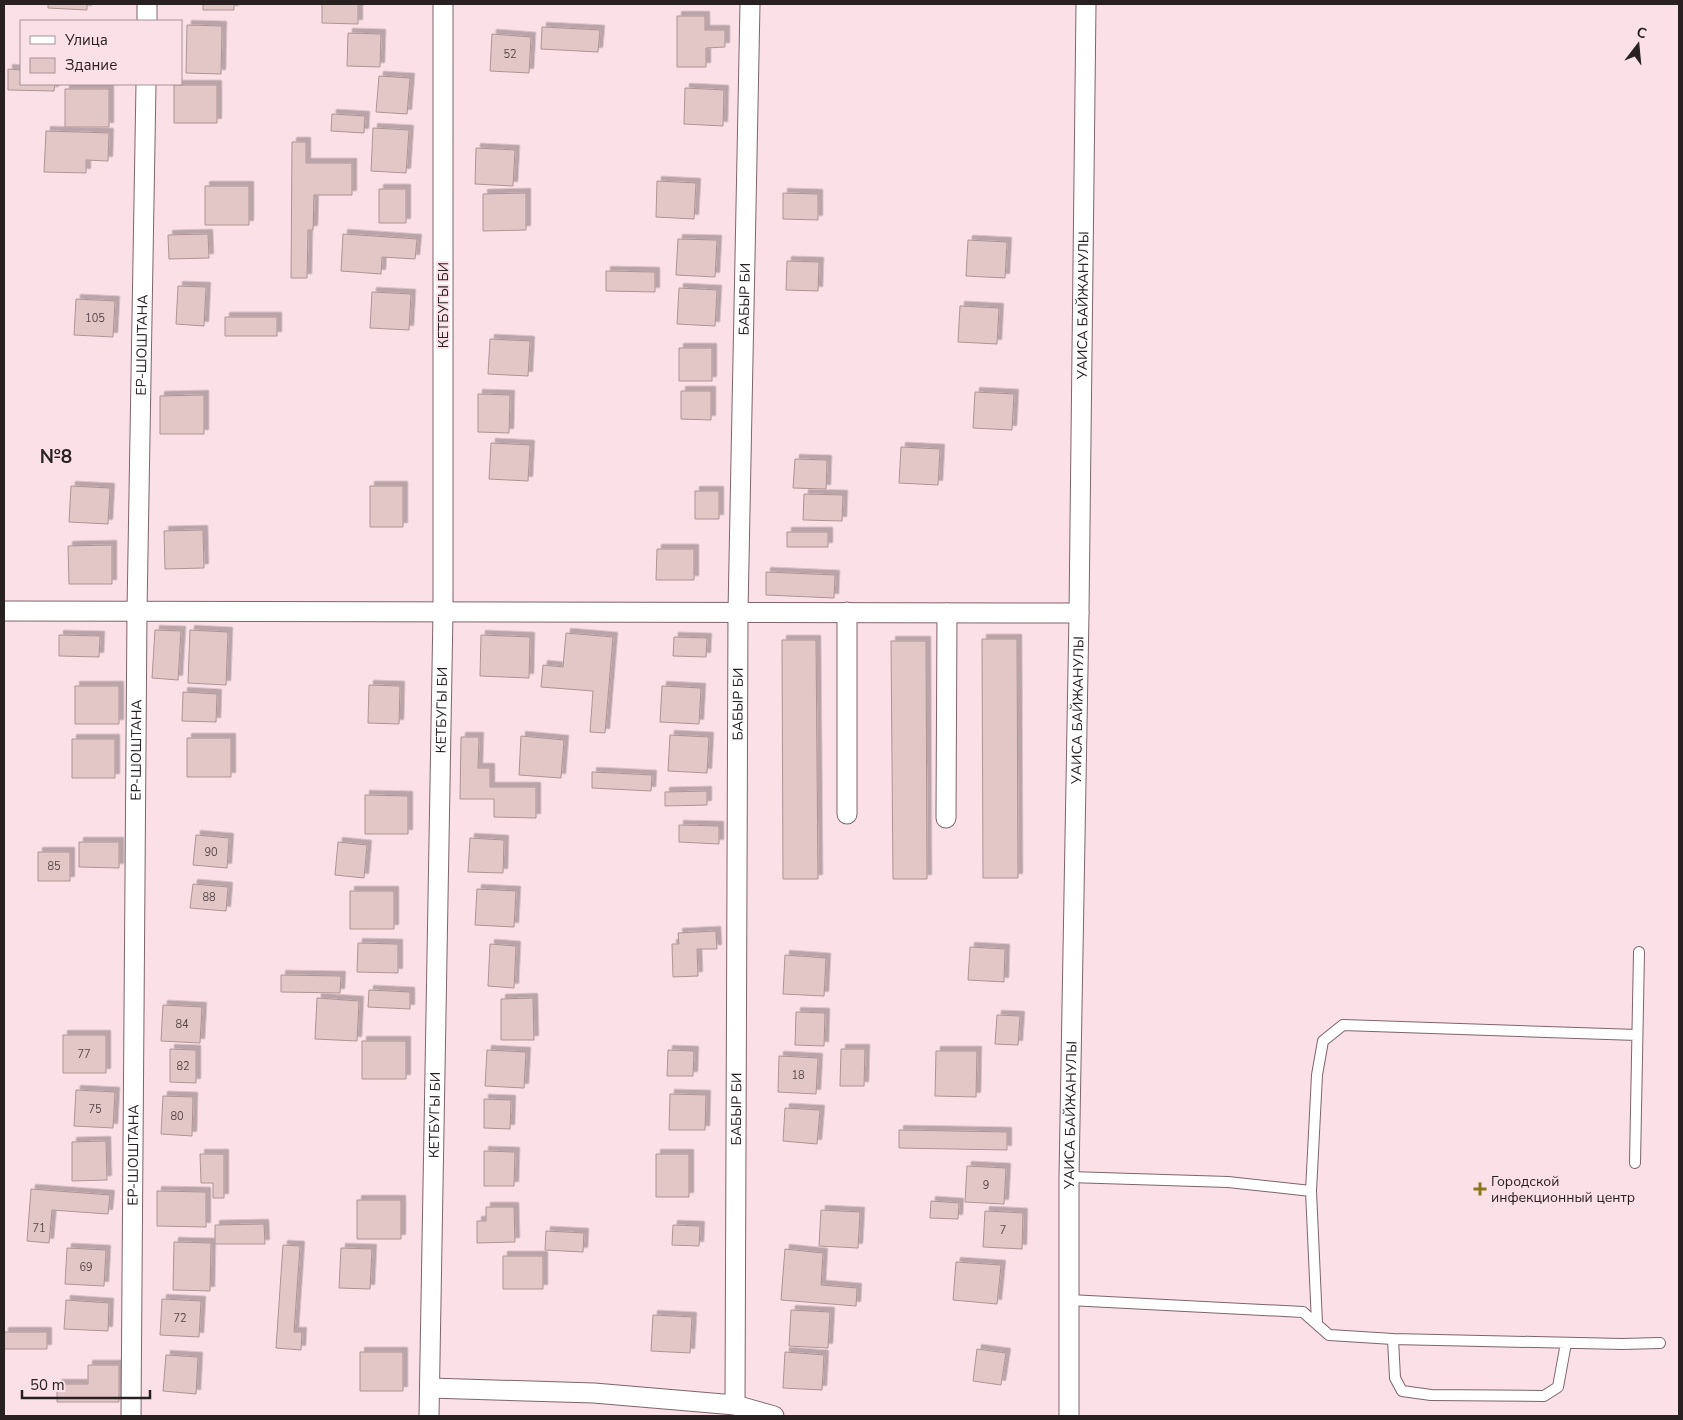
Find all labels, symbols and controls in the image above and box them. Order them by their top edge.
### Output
legend [20,20,182,85]
north arrow [1613,20,1663,70]
text: С [1634,23,1649,44]
text: Улица [64,30,108,50]
house number: 52 [503,47,517,62]
text: Здание [65,55,117,75]
street label: УАИСА БАЙЖАНУЛЫ [1072,231,1093,380]
street label: КЕТБУГЫ БИ [434,262,453,348]
street label: БАБЫР БИ [734,262,754,336]
street label: ЕР-ШОШТАНА [131,294,152,396]
house number: 105 [85,311,105,326]
district label: №8 [40,444,72,470]
street label: УАИСА БАЙЖАНУЛЫ [1066,636,1088,785]
street label: КЕТБУГЫ БИ [431,667,452,754]
street label: БАБЫР БИ [728,668,747,740]
street label: ЕР-ШОШТАНА [126,699,146,801]
house number: 90 [204,845,218,860]
house number: 85 [47,859,61,874]
house number: 88 [202,890,216,905]
house number: 84 [175,1017,189,1032]
street label: УАИСА БАЙЖАНУЛЫ [1059,1041,1081,1190]
house number: 77 [77,1047,91,1062]
house number: 82 [176,1059,190,1074]
house number: 18 [791,1068,805,1083]
street label: КЕТБУГЫ БИ [424,1072,444,1158]
street label: БАБЫР БИ [726,1073,746,1145]
house number: 75 [88,1102,102,1117]
street label: ЕР-ШОШТАНА [123,1104,143,1206]
house number: 80 [170,1109,184,1124]
place label: Городской инфекционный центр [1491,1172,1635,1207]
house number: 9 [983,1178,989,1193]
marker: Городской инфекционный центр [1473,1182,1487,1196]
house number: 71 [32,1221,46,1236]
house number: 7 [1000,1223,1006,1238]
house number: 69 [79,1260,93,1275]
house number: 72 [173,1311,187,1326]
scale bar [22,1368,150,1400]
text: 50 m [30,1375,65,1395]

